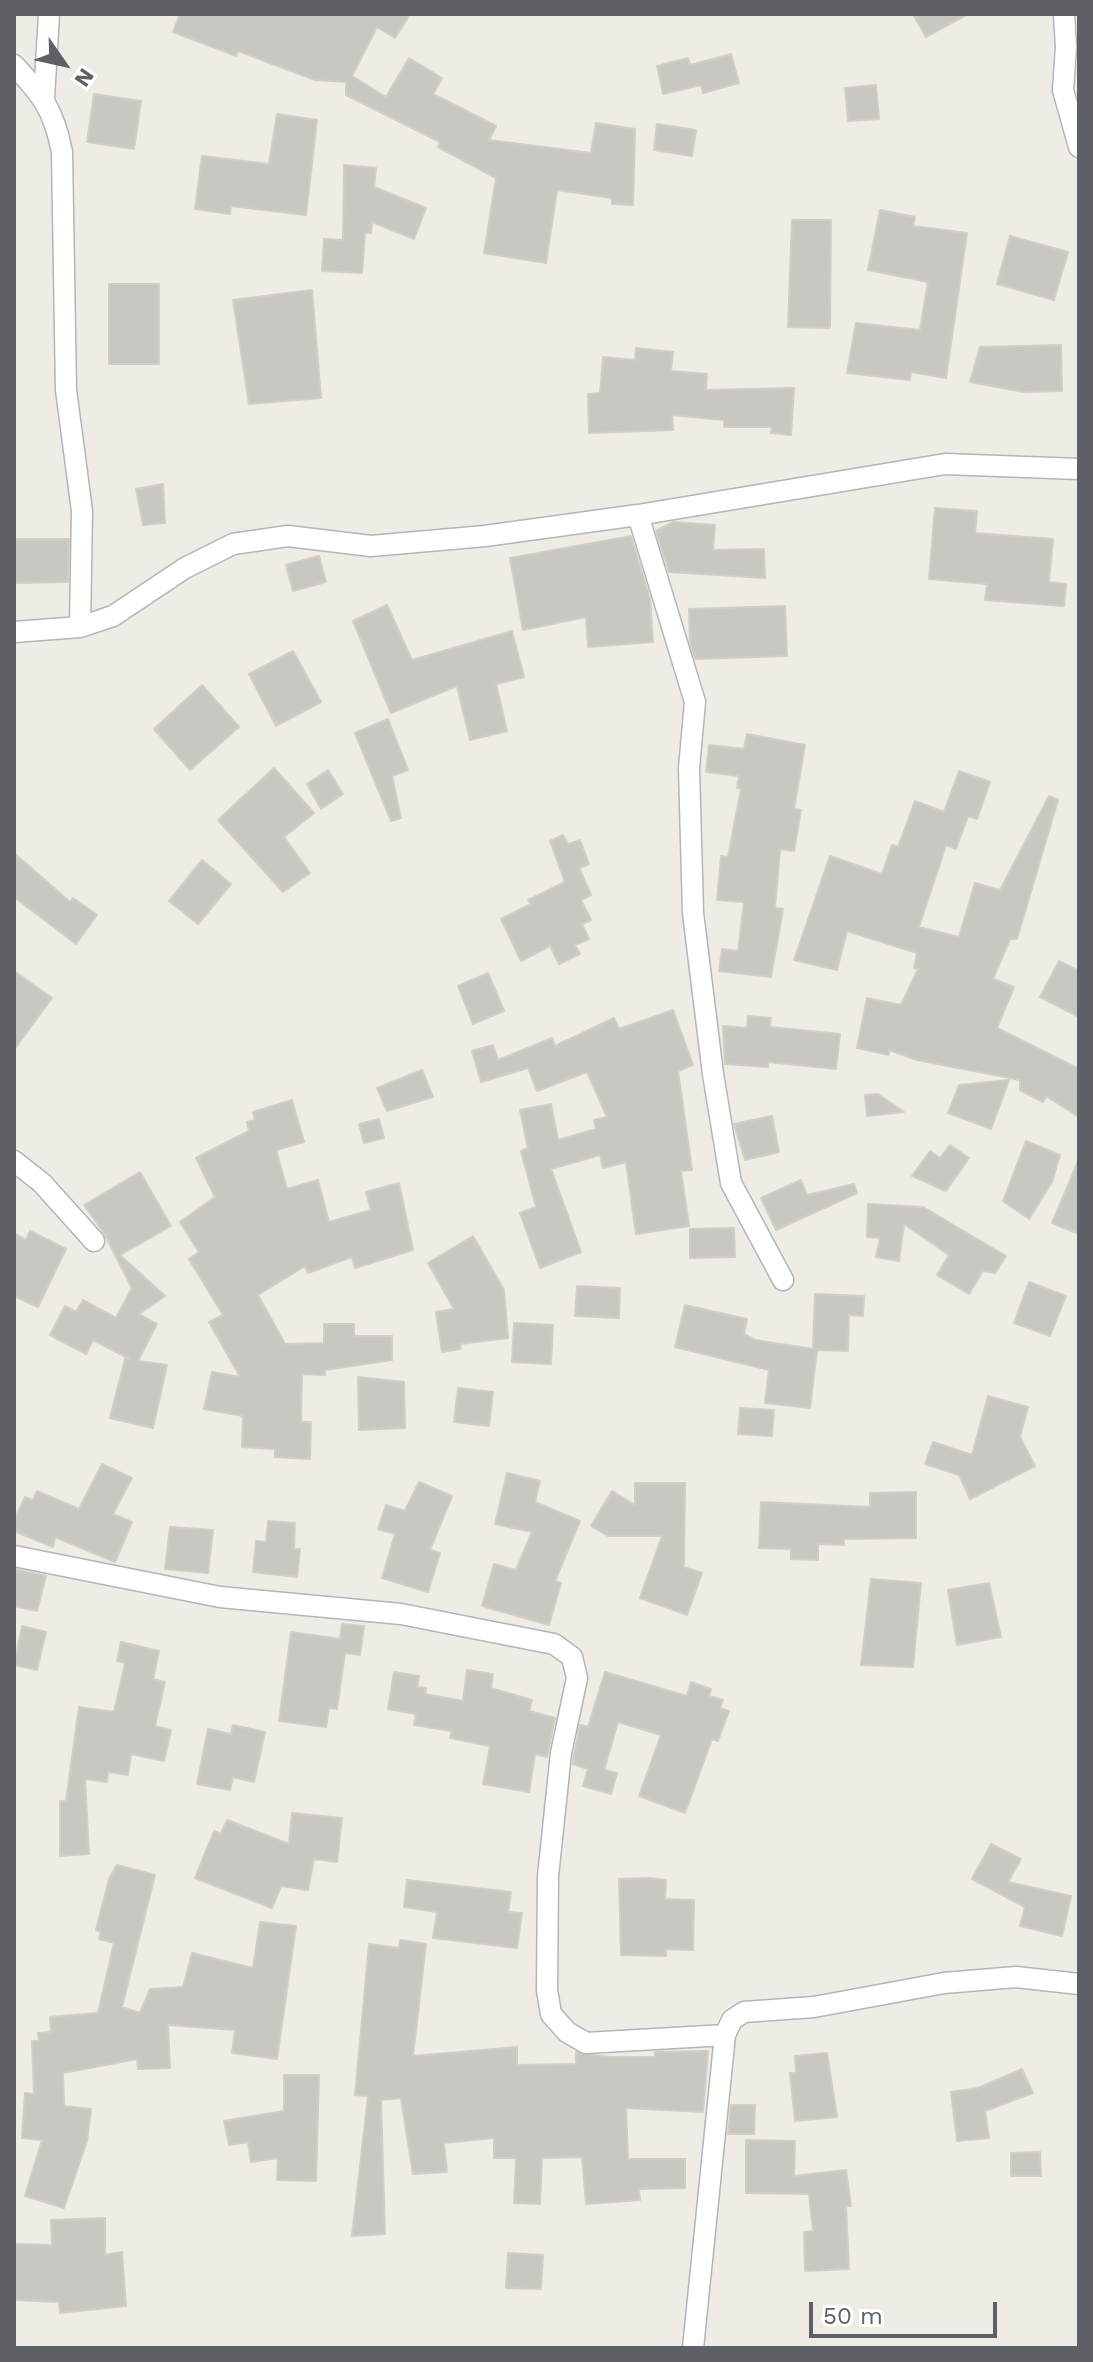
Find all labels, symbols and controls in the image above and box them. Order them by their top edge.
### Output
north arrow [24,24,104,104]
text: N [69,64,99,91]
scale bar [813,2286,1001,2336]
text: 50 m [823,2302,883,2330]

